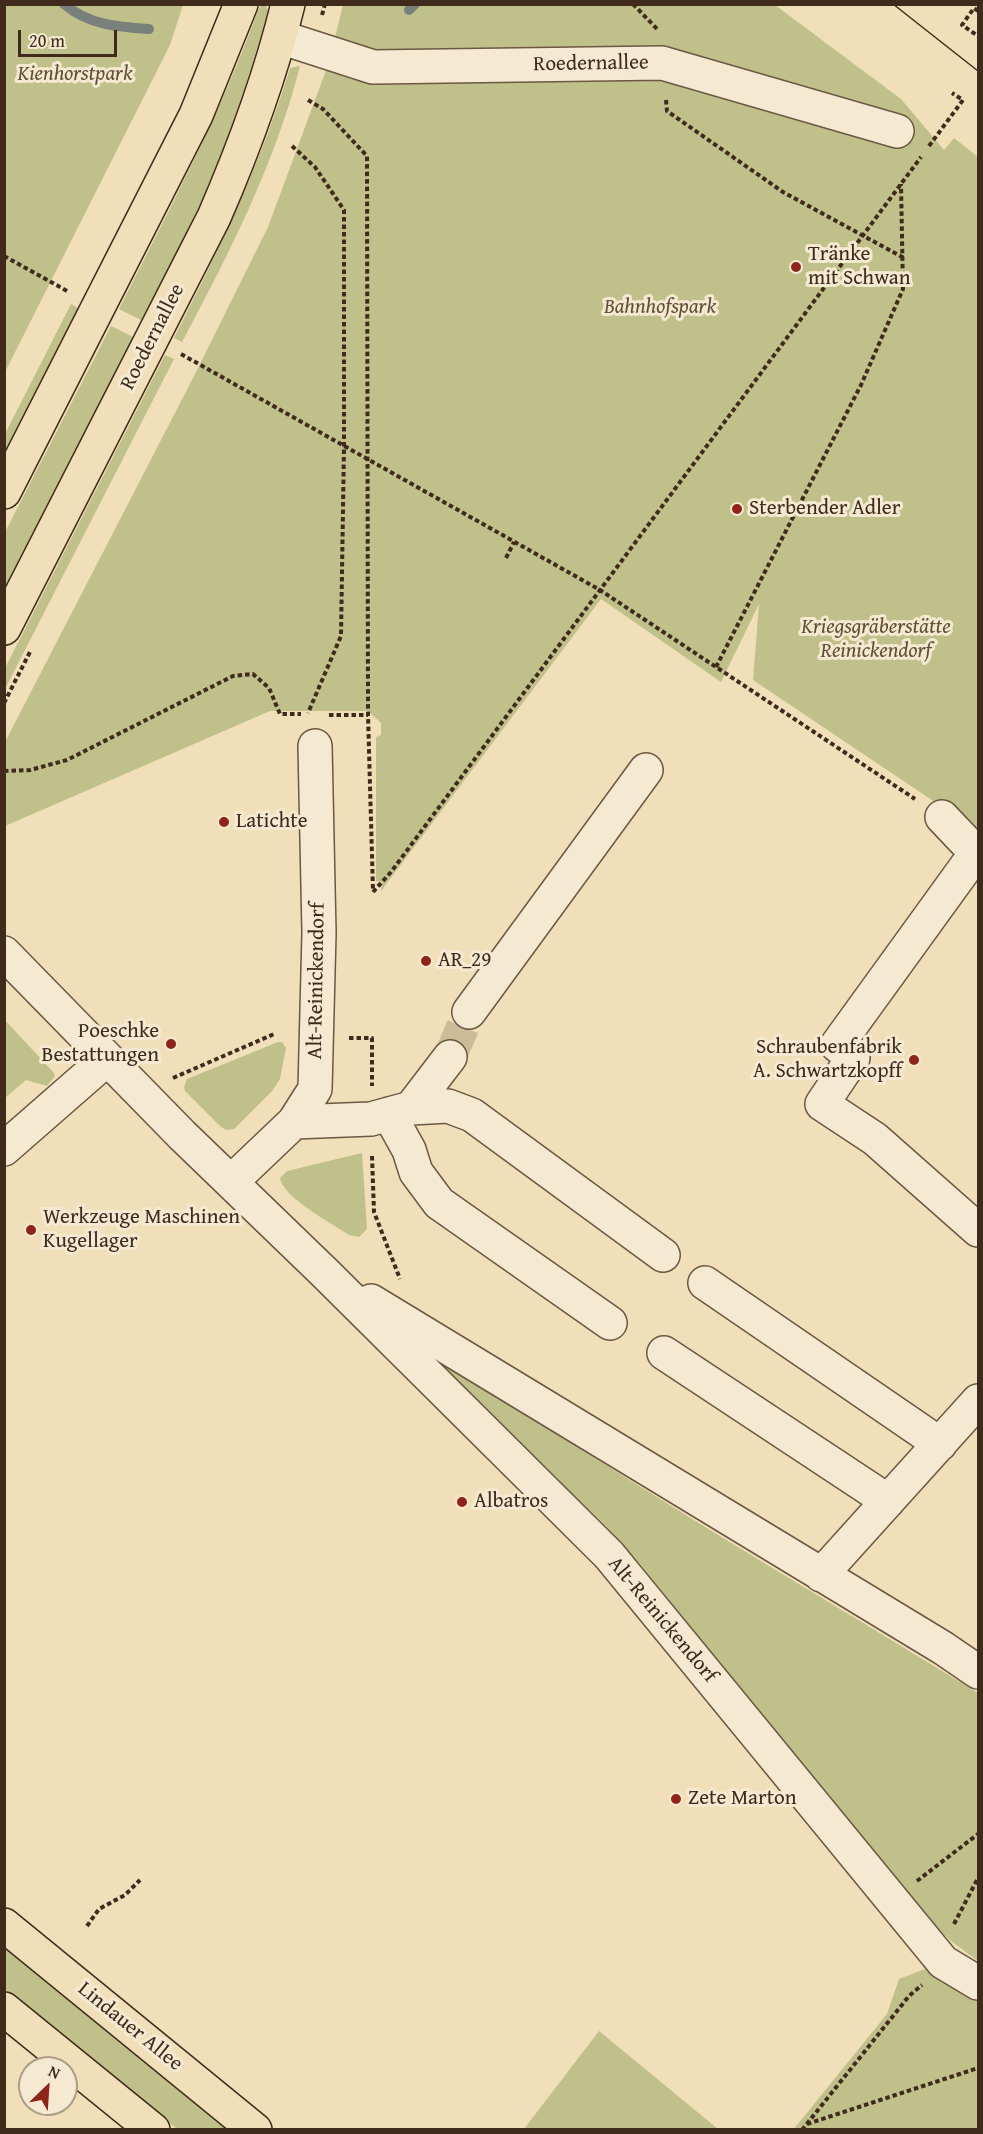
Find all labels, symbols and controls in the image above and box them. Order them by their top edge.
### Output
scale bar [21,18,120,56]
text: 20 m [29,27,65,54]
street label: Roedernallee [533,50,649,78]
park label: Kienhorstpark [18,62,132,88]
place label: Tränke mit Schwan [808,242,910,292]
marker: Tränke mit Schwan [789,260,803,274]
street label: Roedernallee [116,280,190,394]
park label: Bahnhofspark [604,295,716,321]
place label: Sterbender Adler [749,496,900,522]
marker: Sterbender Adler [730,502,744,516]
park label: Kriegsgräberstätte Reinickendorf [801,615,951,665]
place label: Latichte [236,809,308,835]
marker: Latichte [217,815,231,829]
street label: Alt-Reinickendorf [303,902,331,1060]
place label: AR_29 [438,948,491,974]
marker: AR_29 [419,954,433,968]
place label: Poeschke Bestattungen [41,1019,159,1069]
place label: Schraubenfabrik A. Schwartzkopff [753,1035,902,1085]
marker: Poeschke Bestattungen [164,1037,178,1051]
marker: Schraubenfabrik A. Schwartzkopff [907,1053,921,1067]
place label: Werkzeuge Maschinen Kugellager [43,1205,240,1255]
marker: Werkzeuge Maschinen Kugellager [24,1223,38,1237]
place label: Albatros [474,1489,548,1515]
marker: Albatros [455,1495,469,1509]
street label: Alt-Reinickendorf [602,1552,722,1688]
place label: Zete Marton [688,1786,797,1812]
marker: Zete Marton [669,1792,683,1806]
street label: Lindauer Allee [72,1977,188,2077]
north arrow [18,2056,78,2116]
text: N [45,2058,65,2085]

